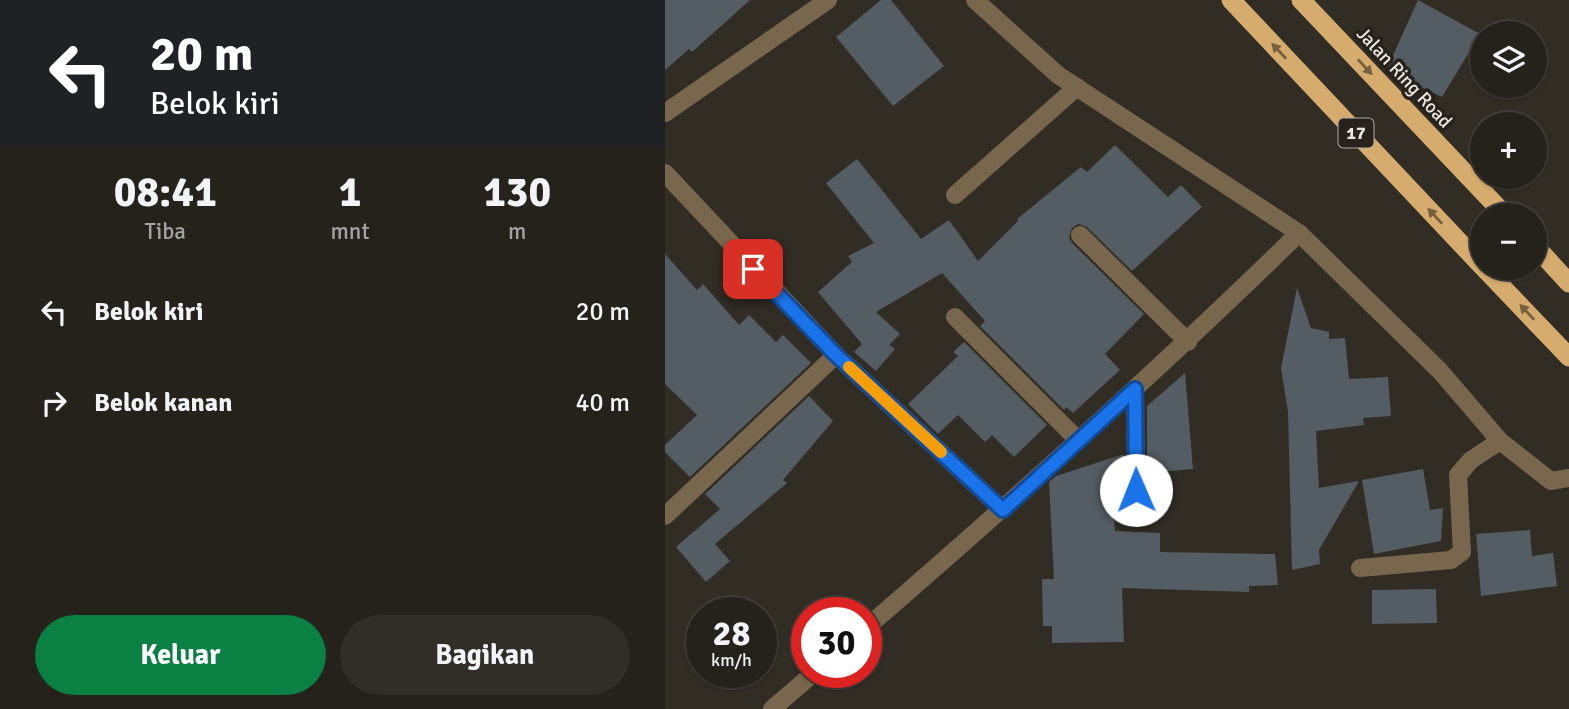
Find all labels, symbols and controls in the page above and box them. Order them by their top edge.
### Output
map controls [1470,21,1547,280]
button: layers [1470,21,1547,98]
street label: Jalan Ring Road [1351,22,1457,133]
text: 20 m [150,24,253,84]
icon: left [35,28,126,119]
one-way arrow [1271,43,1287,60]
one-way arrow [1357,58,1373,75]
text: Belok kiri [150,84,280,123]
button: + [1470,112,1547,189]
road number: 17 [1339,118,1373,148]
text: 08:41 [114,167,217,218]
text: 1 [339,167,361,218]
text: 130 [483,167,551,218]
button: − [1470,203,1547,280]
one-way arrow [1428,208,1444,225]
text: Tiba [145,217,186,246]
text: mnt [331,217,369,246]
text: m [508,217,526,246]
pin [723,239,783,299]
icon: arrive [734,250,772,288]
icon: left [35,293,73,331]
text: Belok kiri [94,296,203,328]
text: 20 m [575,296,630,328]
one-way arrow [1518,304,1535,321]
icon: right [35,384,73,422]
text: Belok kanan [94,387,232,419]
text: 40 m [575,387,630,419]
position arrow [1099,453,1173,527]
speed limit sign: 30 [791,597,882,688]
text: 28 [713,612,750,655]
button: Keluar [35,615,326,695]
button: Bagikan [340,615,630,695]
text: km/h [711,649,752,671]

